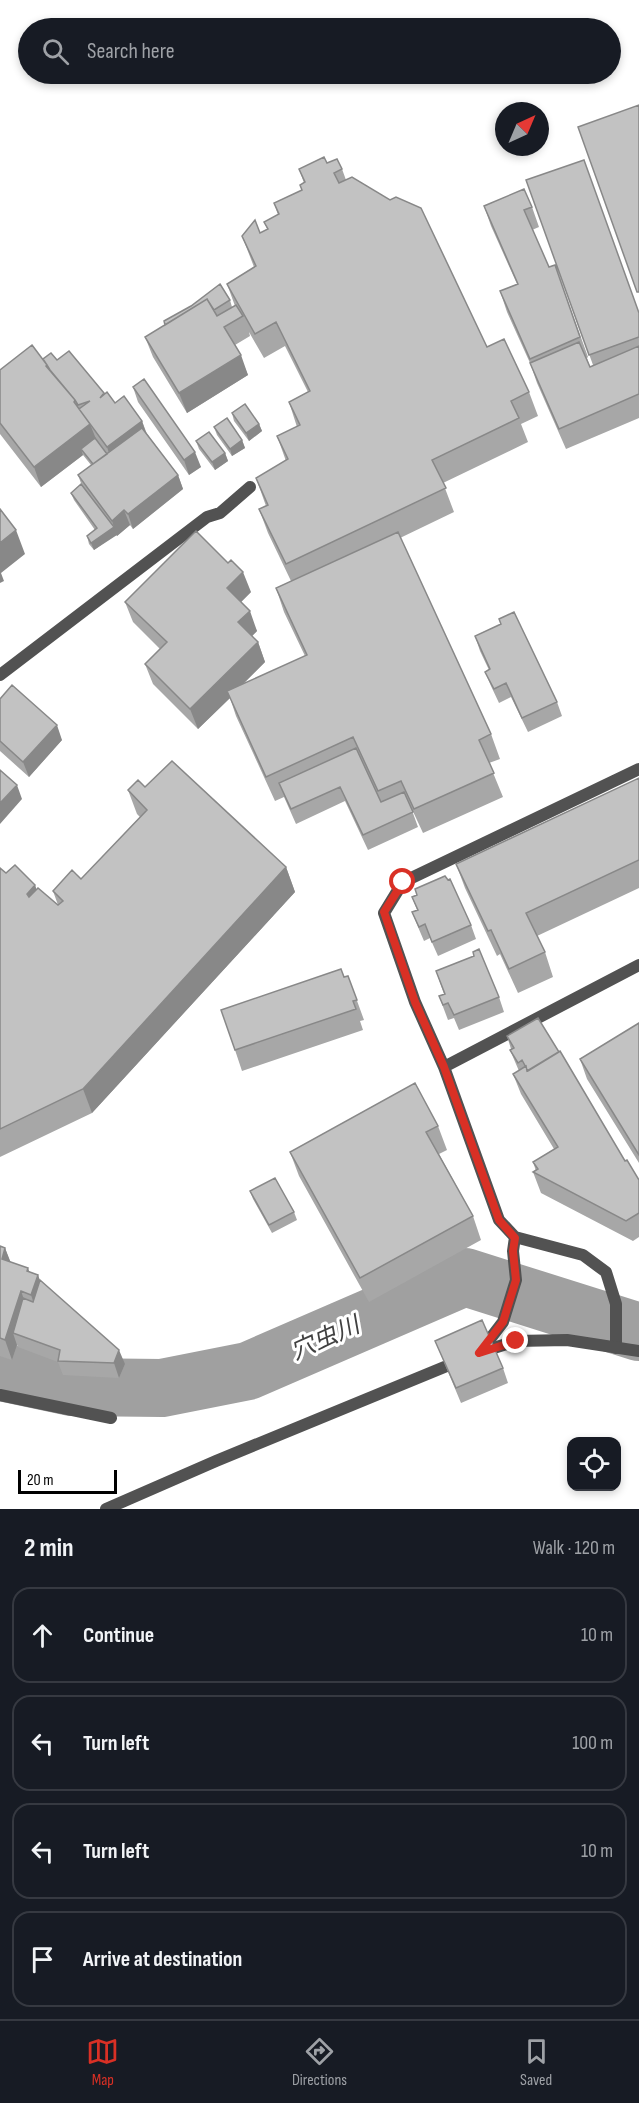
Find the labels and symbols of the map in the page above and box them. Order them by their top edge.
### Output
north arrow [495,102,549,156]
route start [389,868,415,894]
water label: 穴虫川 [286,1309,367,1366]
route end [502,1327,528,1353]
scale bar [18,1467,117,1494]

